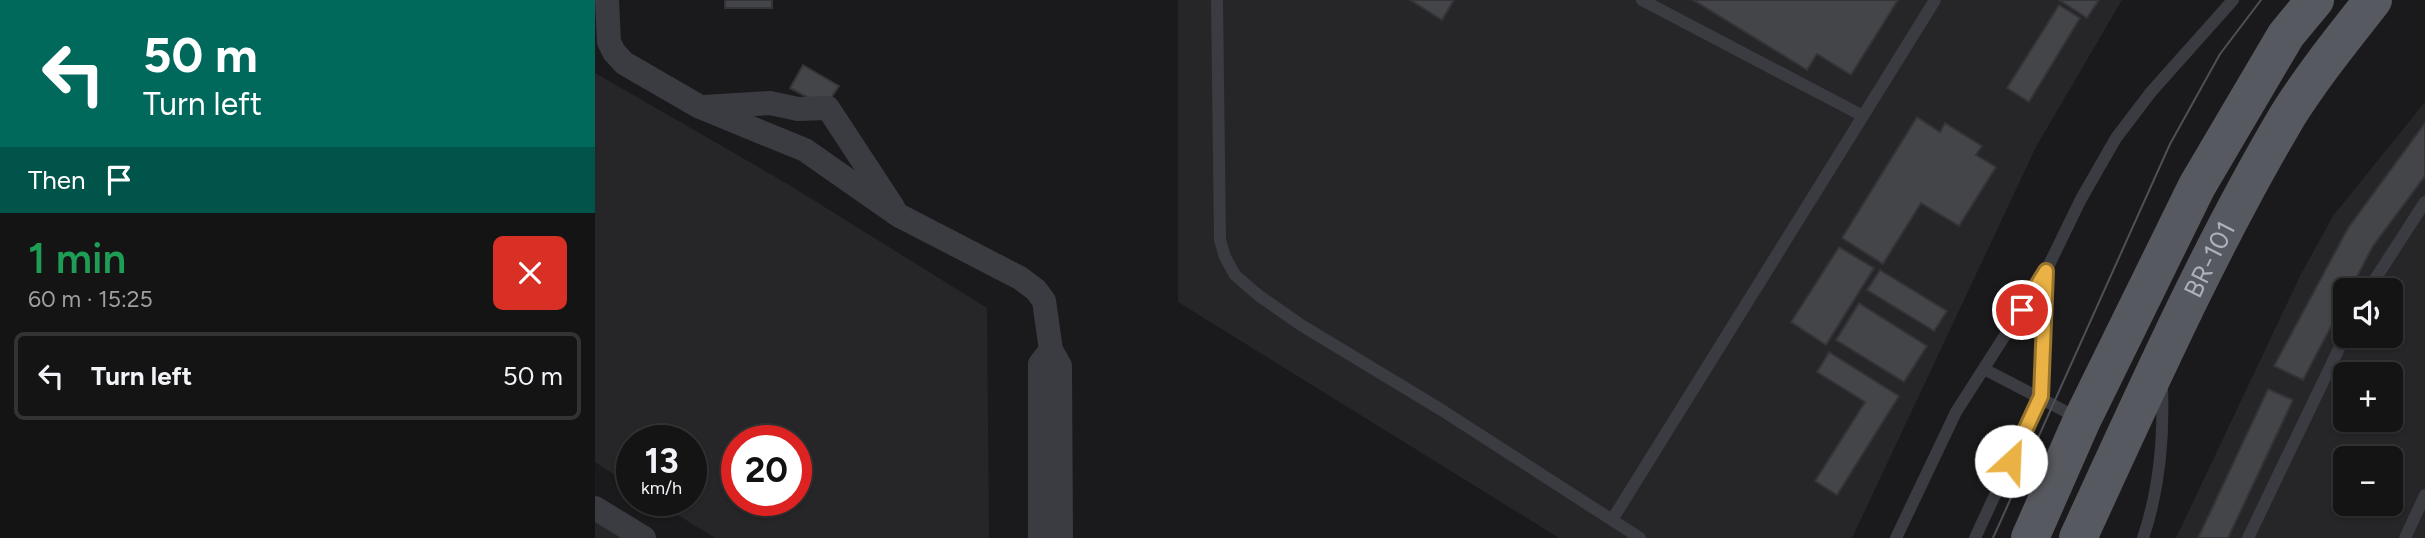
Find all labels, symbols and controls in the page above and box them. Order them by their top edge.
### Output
text: 50 m [143,25,258,84]
icon: left [28,28,119,119]
text: Turn left [143,85,262,123]
icon: arrive [100,161,138,199]
text: Then [28,164,86,196]
street label: BR-101 [2177,216,2242,303]
text: 1 min [28,233,126,284]
button: close [493,236,567,310]
map controls [2333,278,2403,516]
button: sound [2333,278,2403,348]
pin [1992,280,2052,340]
text: 60 m · 15:25 [28,285,153,313]
icon: arrive [2003,291,2041,329]
icon: left [32,357,70,395]
text: Turn left [91,360,192,392]
text: 50 m [503,360,563,392]
button: + [2333,362,2403,432]
position arrow [1974,424,2048,498]
speed limit sign: 20 [721,425,812,516]
text: 13 [644,440,679,482]
button: − [2333,446,2403,516]
text: km/h [641,477,682,499]

